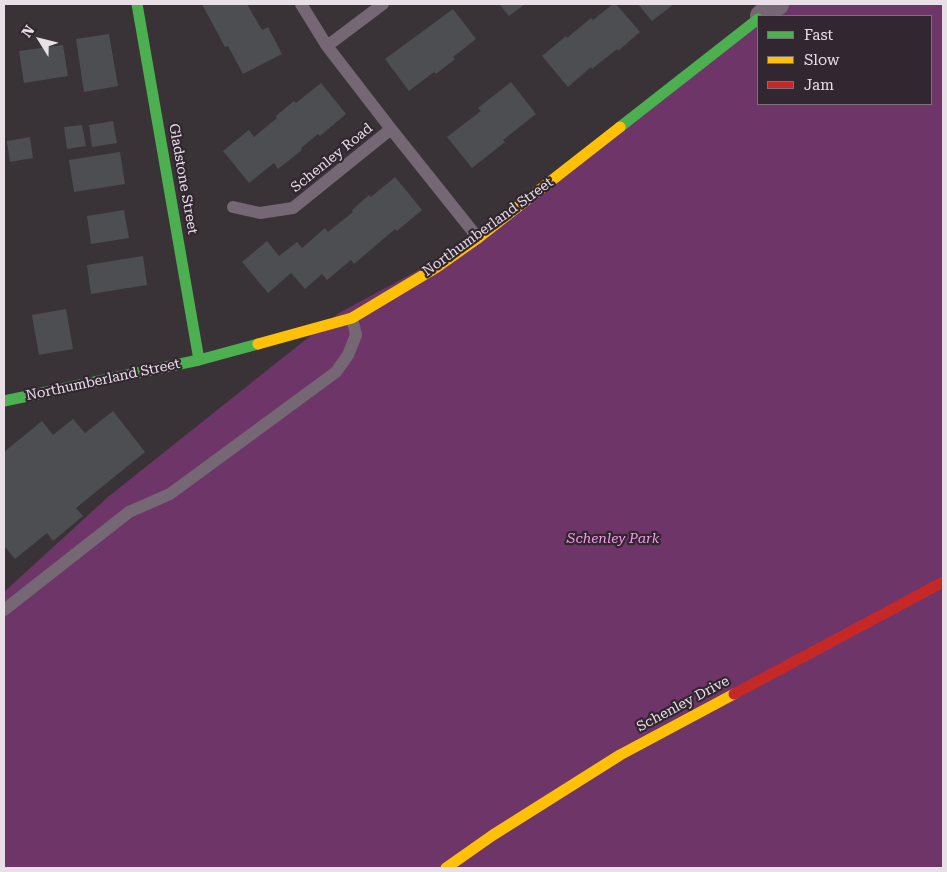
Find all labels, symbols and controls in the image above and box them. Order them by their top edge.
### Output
north arrow [15,15,65,65]
legend [757,15,932,105]
text: N [18,22,38,40]
text: Fast [804,26,833,44]
text: Slow [804,51,839,69]
text: Jam [804,76,834,94]
street label: Schenley Road [288,120,376,196]
street label: Gladstone Street [165,122,201,236]
street label: Northumberland Street [420,174,556,280]
street label: Northumberland Street [24,355,182,405]
park label: Schenley Park [567,531,659,547]
street label: Schenley Drive [634,673,732,735]

